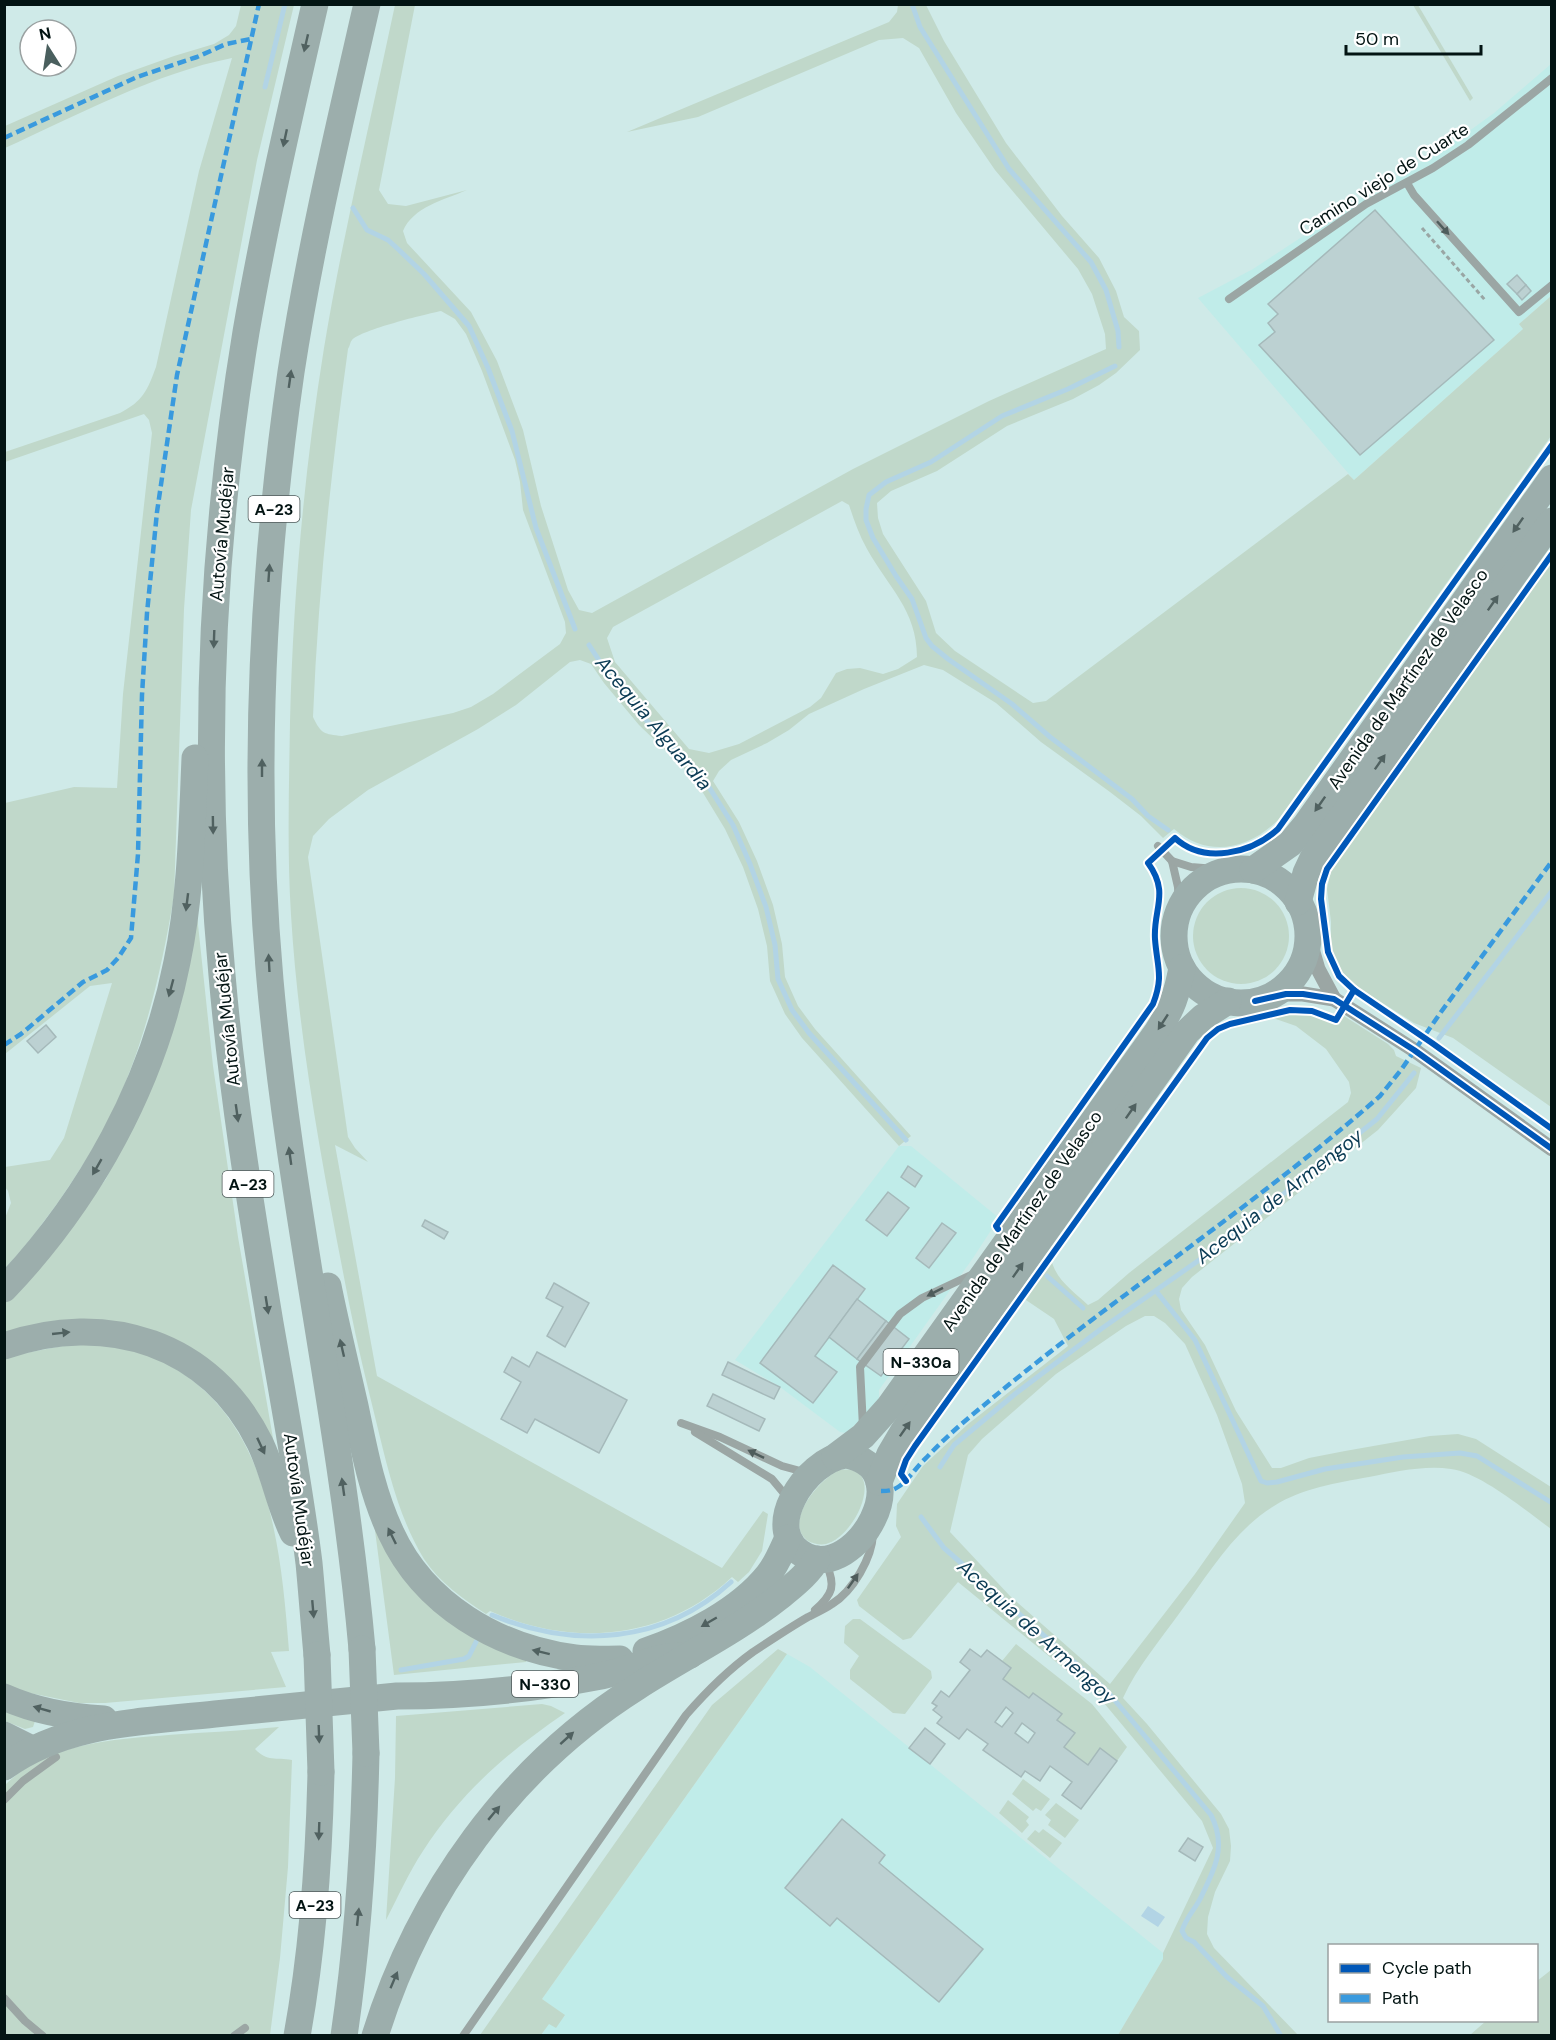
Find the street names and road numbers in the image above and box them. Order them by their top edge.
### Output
street label: Camino viejo de Cuarte [1295,117,1473,241]
street label: Autovía Mudéjar [204,465,240,602]
road number: A-23 [248,496,300,522]
street label: Avenida de Martínez de Velasco [1322,564,1494,794]
street label: Autovía Mudéjar [208,950,246,1087]
street label: Avenida de Martínez de Velasco [936,1106,1108,1336]
road number: A-23 [222,1171,274,1197]
road number: N-330a [884,1349,958,1375]
street label: Autovía Mudéjar [278,1432,320,1569]
road number: N-330 [512,1671,578,1697]
road number: A-23 [290,1892,340,1918]

